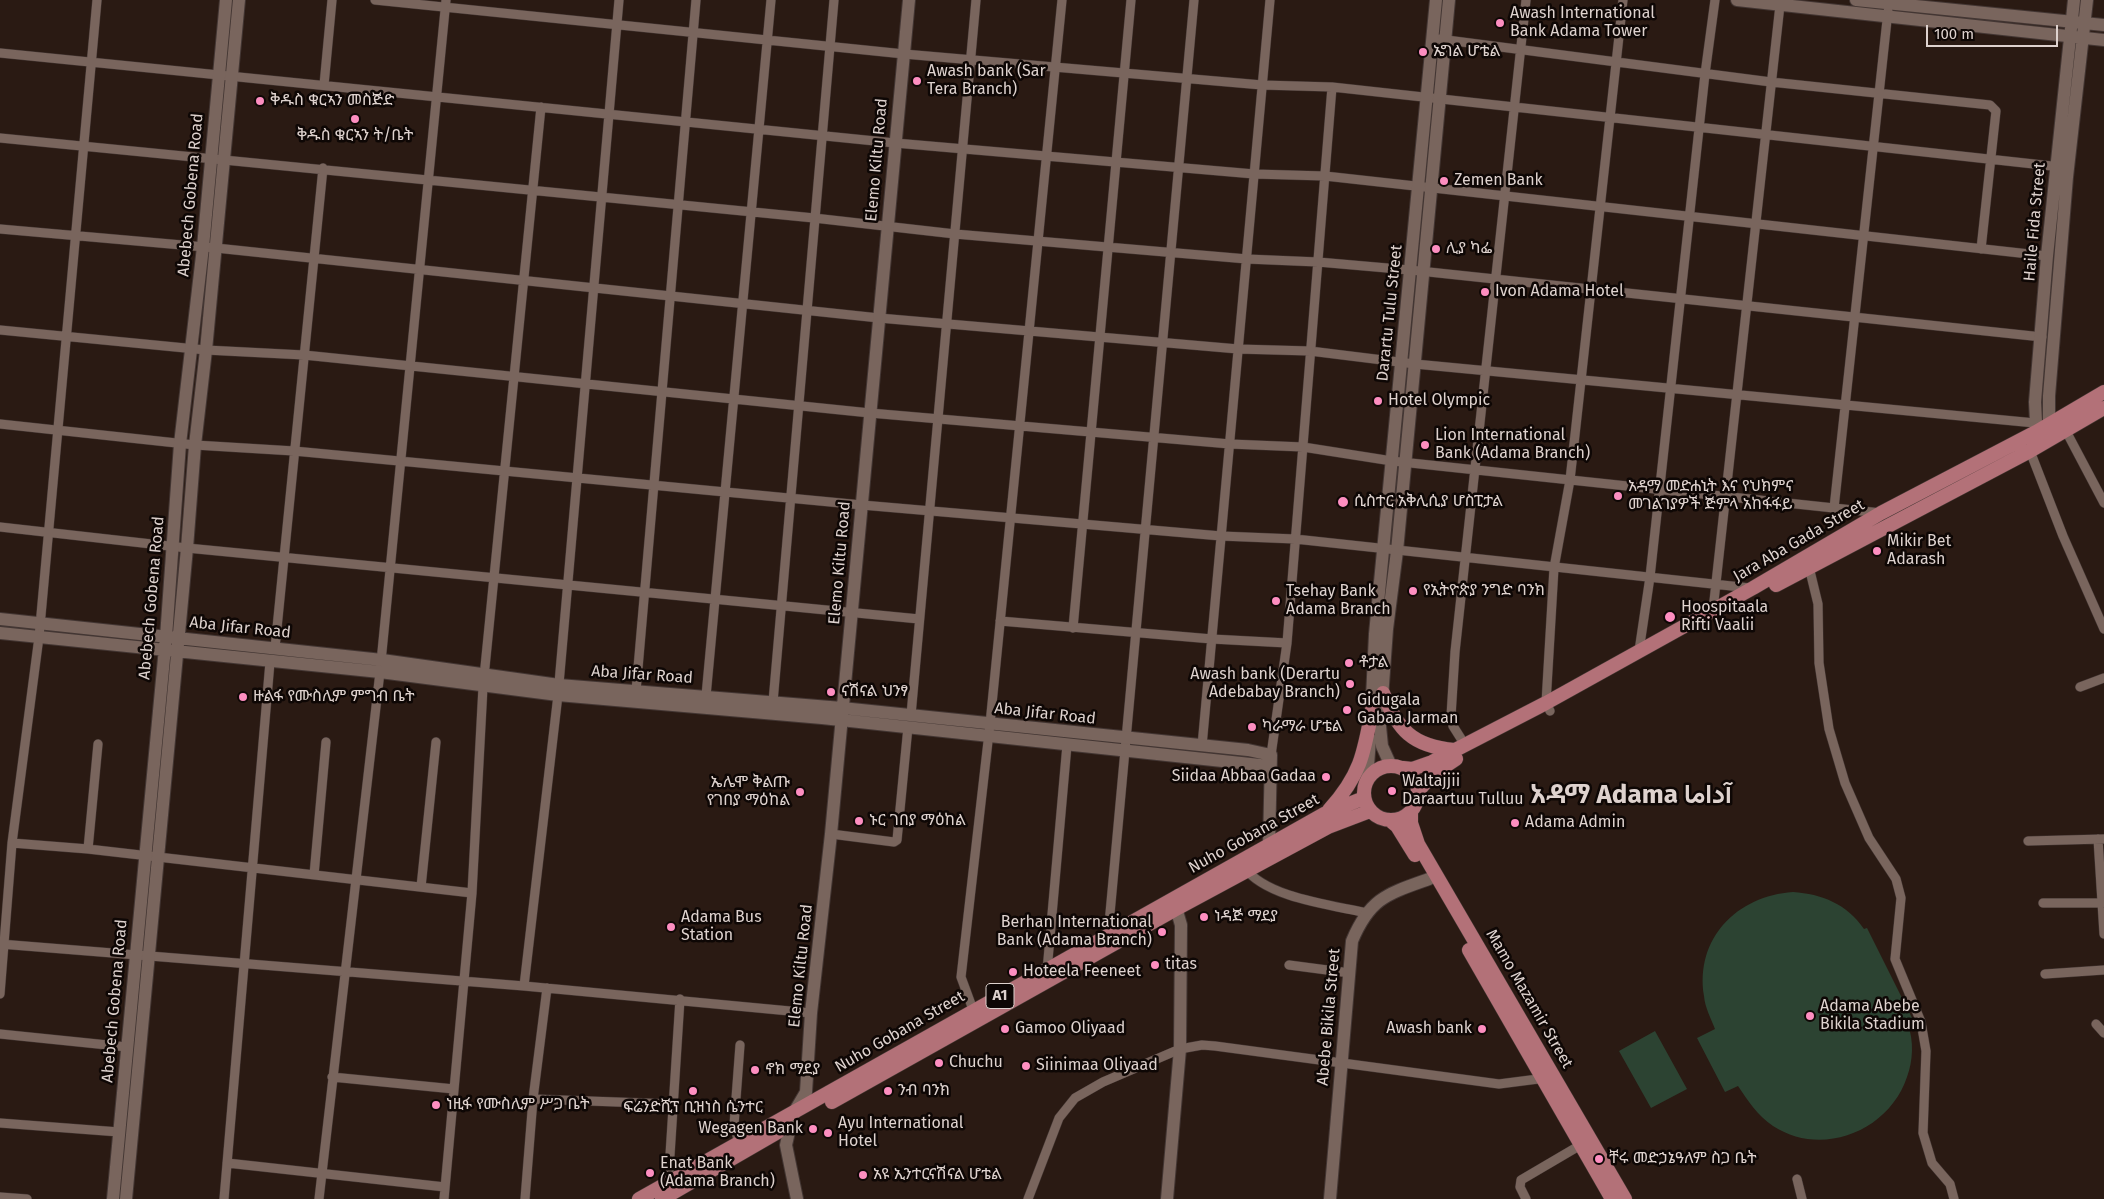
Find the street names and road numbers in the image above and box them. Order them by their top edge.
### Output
street label: Elemo Kiltu Road [862,97,892,223]
street label: Abebech Gobena Road [174,113,208,277]
street label: Haile Fida Street [2020,162,2050,282]
street label: Darartu Tulu Street [1373,244,1407,382]
street label: Jara Aba Gada Street [1730,496,1868,586]
street label: Elemo Kiltu Road [825,500,855,626]
street label: Abebech Gobena Road [135,516,169,680]
street label: Aba Jifar Road [188,613,292,643]
street label: Aba Jifar Road [591,662,693,688]
street label: Aba Jifar Road [993,699,1097,729]
street label: Nuho Gobana Street [1185,790,1323,878]
street label: Elemo Kiltu Road [785,903,817,1029]
street label: Abebech Gobena Road [98,919,132,1083]
street label: Mamo Mazamir Street [1481,926,1577,1072]
street label: Abebe Bikila Street [1313,948,1345,1086]
road number: A1 [986,984,1014,1008]
street label: Nuho Gobana Street [832,987,968,1077]

